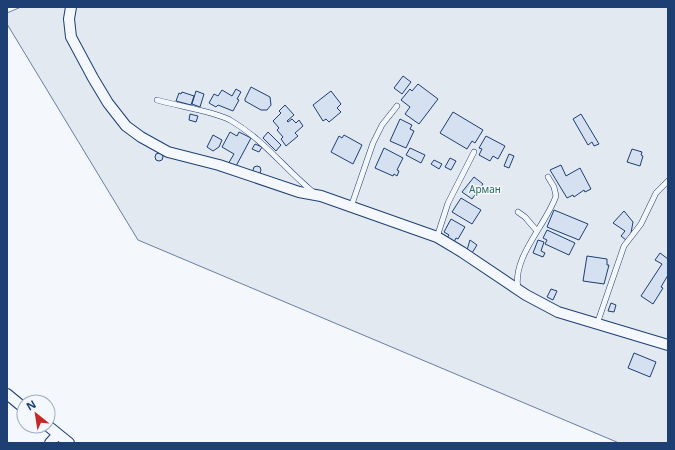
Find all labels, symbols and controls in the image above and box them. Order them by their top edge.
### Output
park label: Арман [469,182,501,196]
north arrow [16,394,56,434]
text: N [23,396,38,414]

